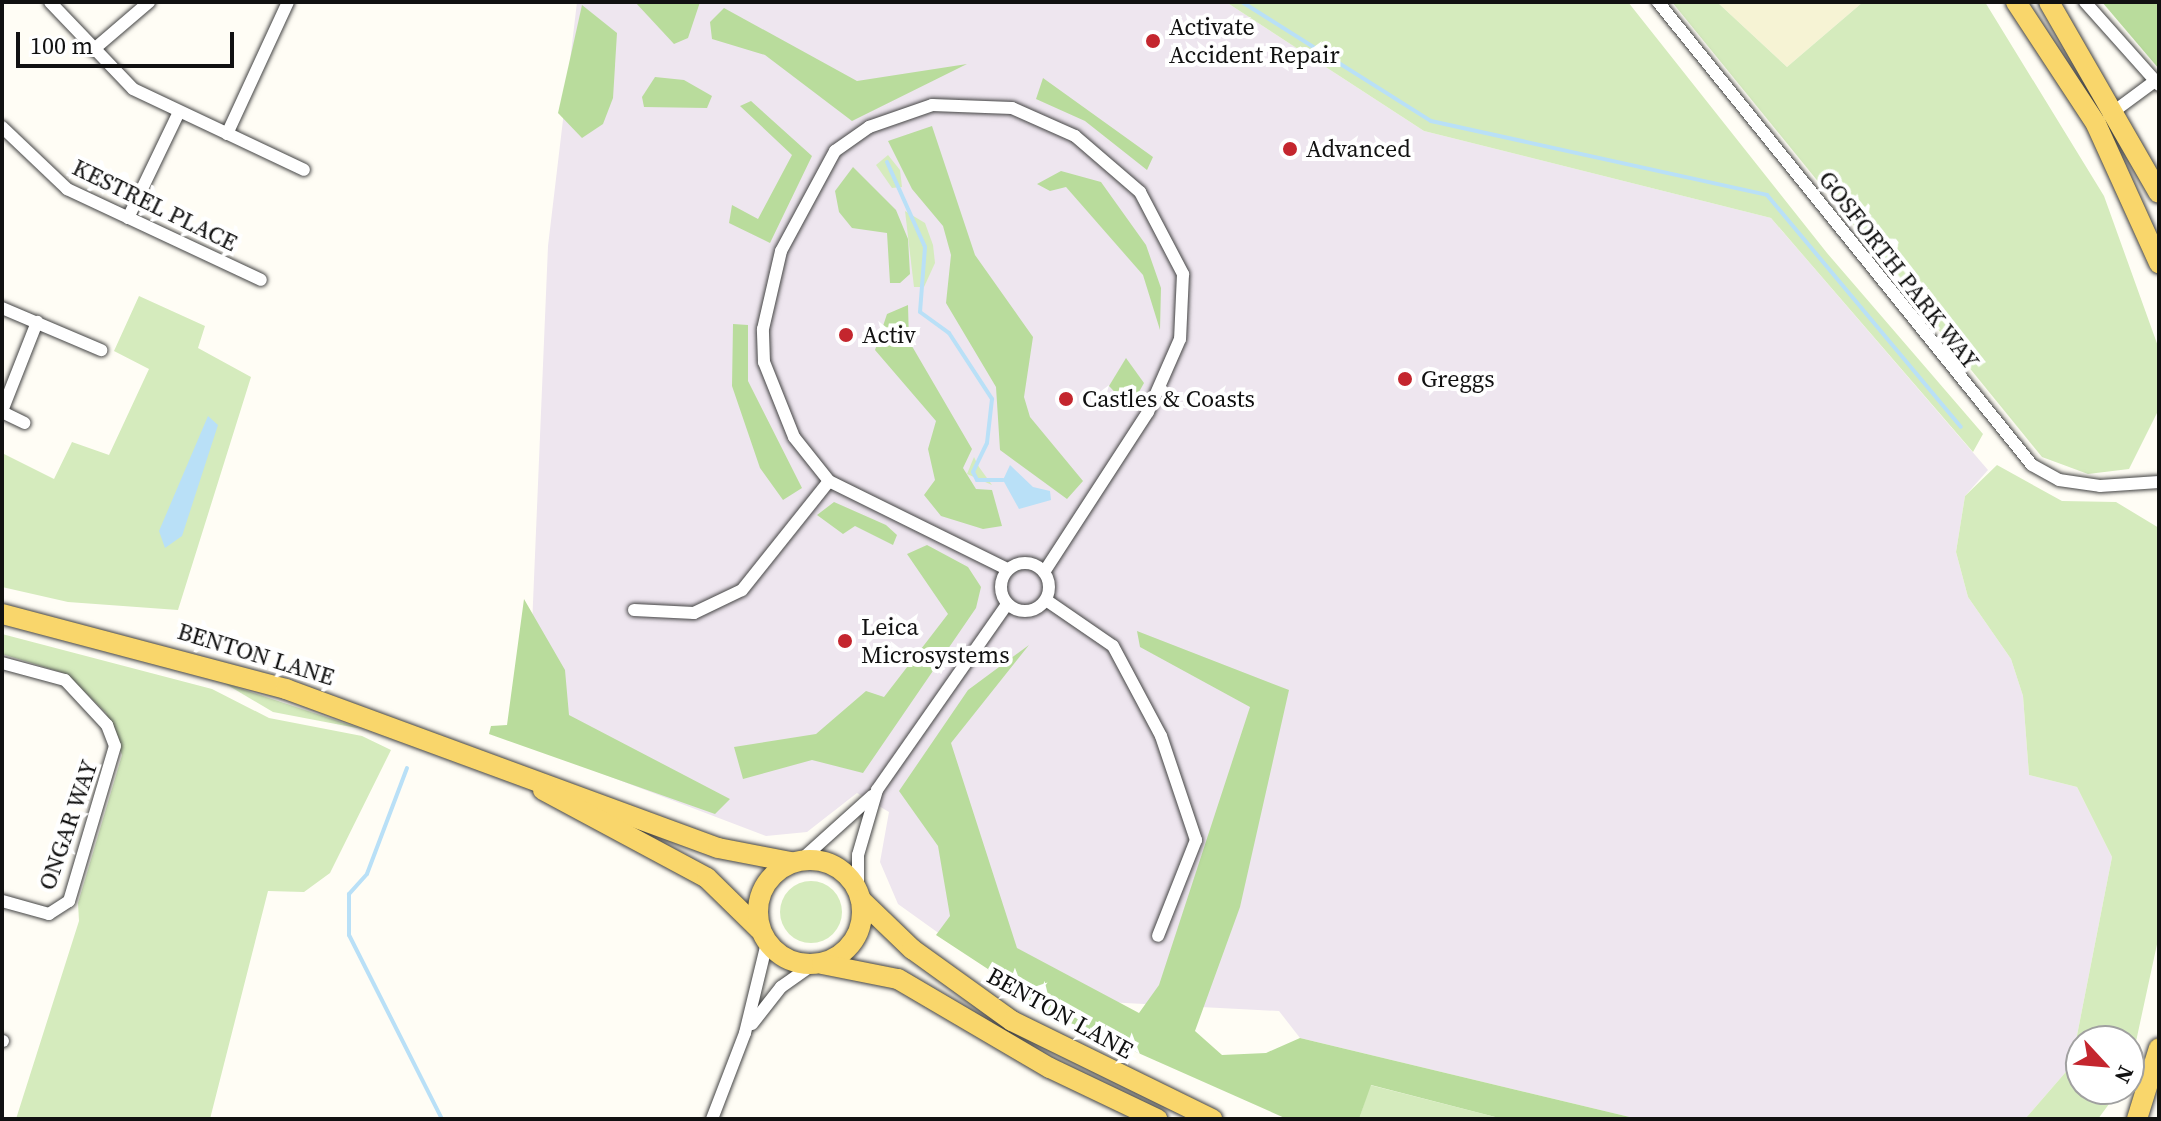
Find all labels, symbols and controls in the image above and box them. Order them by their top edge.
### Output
place label: Activate Accident Repair [1169,13,1340,69]
scale bar [20,16,238,66]
text: 100 m [30,29,93,62]
marker: Activate Accident Repair [1144,32,1162,50]
place label: Advanced [1306,135,1411,163]
marker: Advanced [1281,140,1299,158]
street label: KESTREL PLACE [68,153,242,257]
street label: GOSFORTH PARK WAY [1812,165,1986,375]
place label: Activ [862,321,916,349]
marker: Activ [837,326,855,344]
place label: Greggs [1421,365,1495,393]
marker: Greggs [1396,370,1414,388]
place label: Castles & Coasts [1082,385,1255,413]
marker: Castles & Coasts [1057,390,1075,408]
place label: Leica Microsystems [861,613,1010,669]
street label: BENTON LANE [174,616,338,692]
marker: Leica Microsystems [836,632,854,650]
street label: ONGAR WAY [32,756,104,894]
street label: BENTON LANE [982,961,1138,1065]
north arrow [2065,1025,2145,1105]
text: N [2108,1061,2142,1088]

